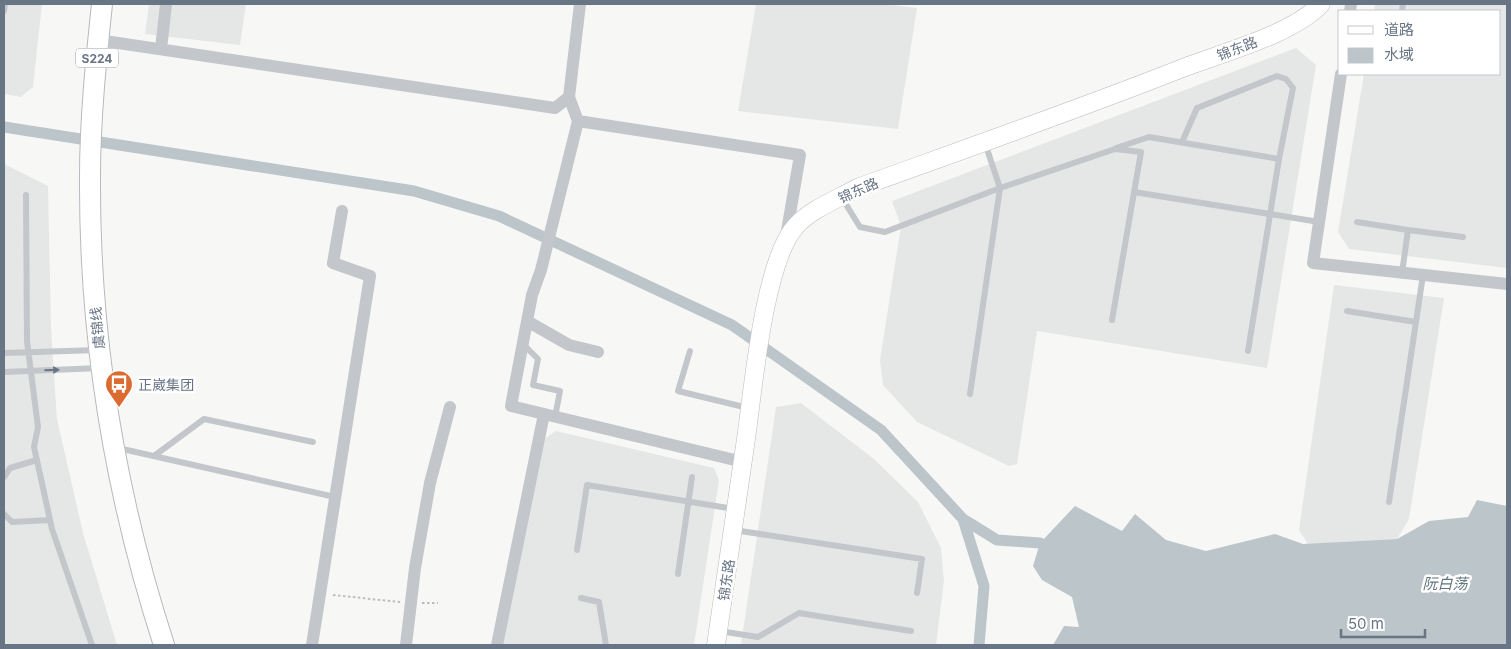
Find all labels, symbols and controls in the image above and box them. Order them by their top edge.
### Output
legend [1338,10,1501,75]
text: 道路 [1384,20,1414,39]
street label: 锦东路 [1214,33,1260,63]
text: 水域 [1384,45,1414,64]
road number: S224 [76,48,118,68]
street label: 锦东路 [835,174,881,206]
street label: 虞锦线 [87,306,107,350]
one-way arrow [45,366,61,374]
bus stop icon: 正崴集团 [104,369,134,408]
place label: 正崴集团 [138,376,194,393]
street label: 锦东路 [715,558,737,602]
water label: 阮白荡 [1422,574,1470,593]
scale bar [1341,606,1425,638]
text: 50 m [1348,614,1384,633]

